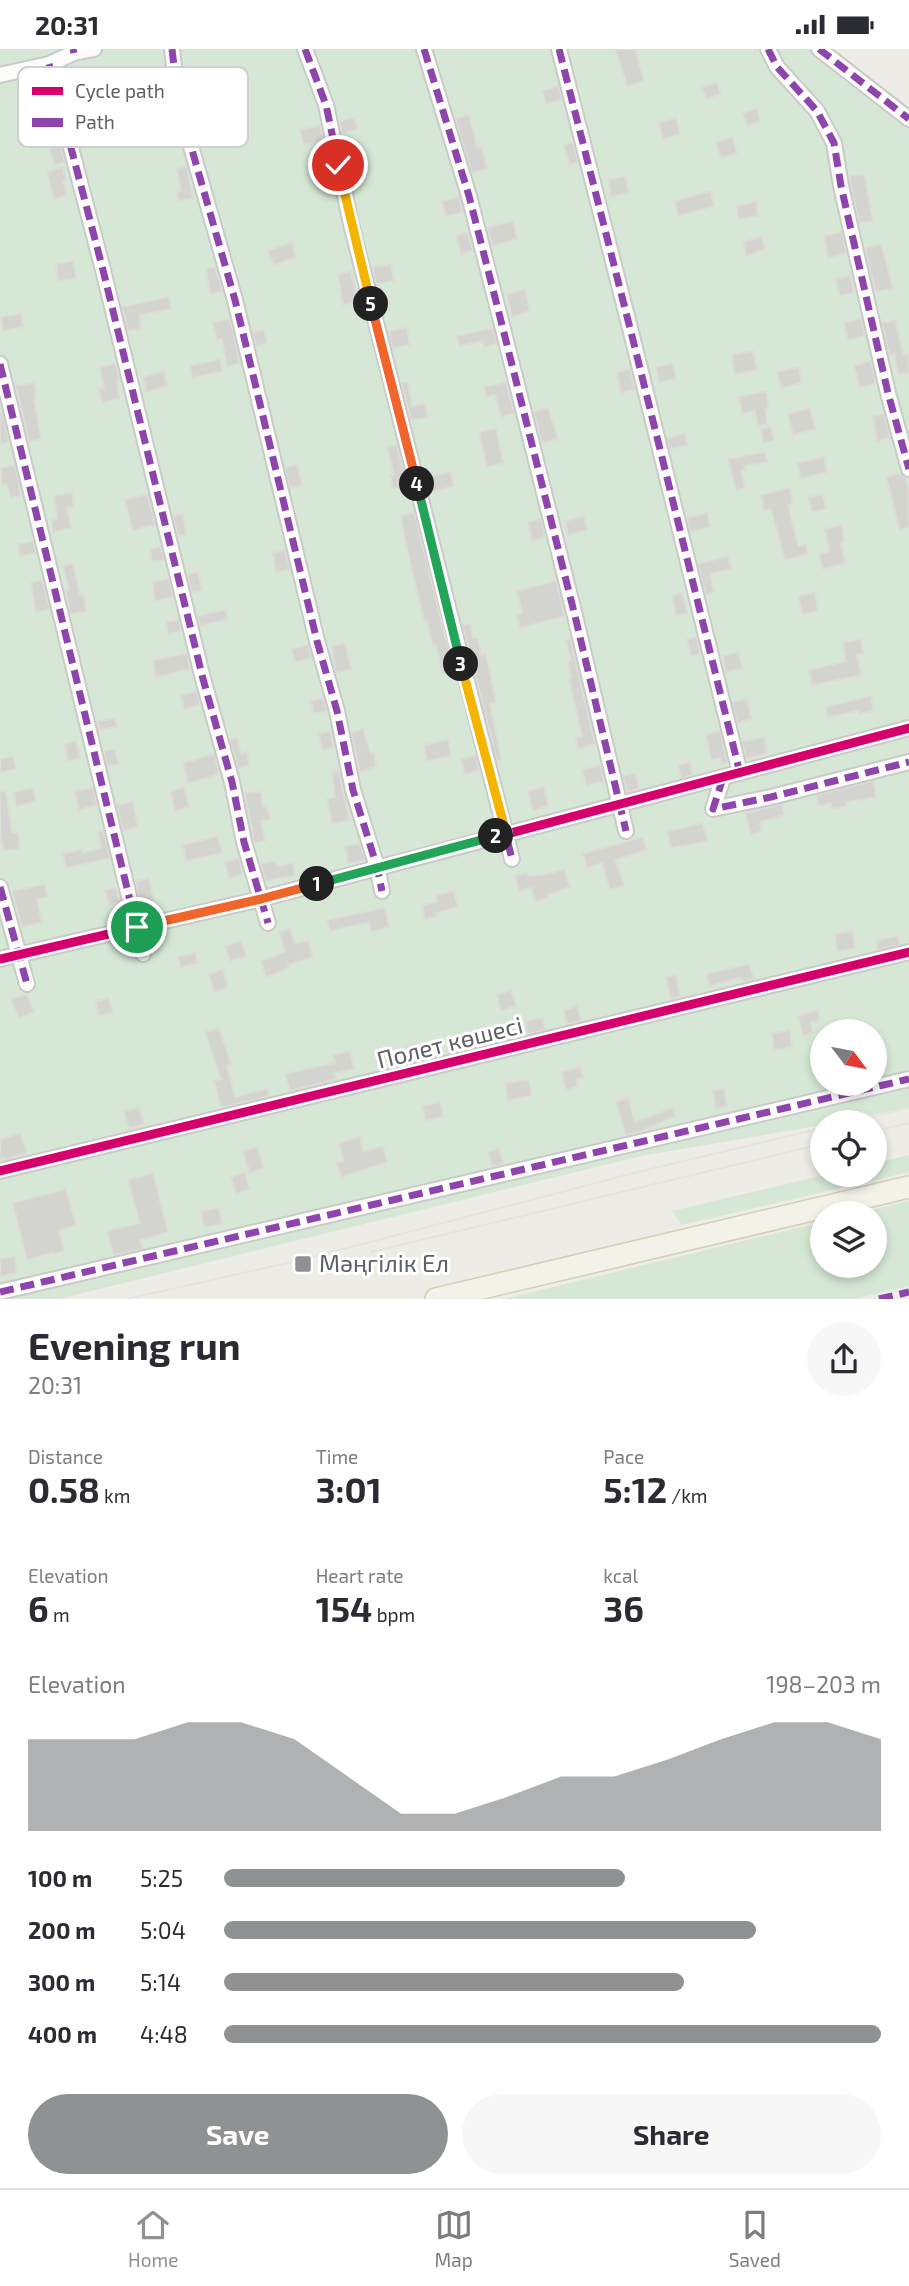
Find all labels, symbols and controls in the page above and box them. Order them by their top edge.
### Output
text: 20:31 [35,9,99,40]
legend [18,67,248,147]
text: Cycle path [75,79,165,102]
text: Path [75,110,115,133]
pin [308,135,368,195]
icon: check [319,146,357,184]
pin: 5 [354,287,388,321]
text: 5 [365,292,376,315]
pin: 4 [400,467,434,501]
text: 4 [410,472,423,495]
pin: 3 [444,647,478,681]
text: 3 [455,652,466,675]
pin: 2 [478,819,514,853]
text: 2 [490,824,501,847]
pin: 1 [300,867,334,901]
text: 1 [312,872,321,895]
pin [107,897,167,957]
icon: arrive [118,908,156,946]
street label: Полет көшесі [374,1009,526,1074]
north arrow [810,1019,887,1095]
map controls [810,1019,887,1278]
button: locate [810,1110,887,1187]
button: layers [810,1201,887,1278]
place label: Мәңгілік Ел [319,1248,449,1277]
marker: Мәңгілік Ел [293,1254,313,1274]
text: Evening run [28,1322,241,1368]
button: share [807,1322,881,1396]
text: 20:31 [28,1371,82,1399]
text: Distance [28,1445,103,1468]
text: Time [316,1445,358,1468]
text: Pace [603,1445,644,1468]
text: 0.58 [28,1468,100,1510]
text: 3:01 [316,1468,382,1510]
text: 5:12 [603,1468,667,1510]
text: km [100,1484,130,1507]
text: /km [667,1484,708,1507]
text: Elevation [28,1564,109,1587]
text: Heart rate [316,1564,404,1587]
text: kcal [603,1564,638,1587]
text: 6 [28,1587,49,1629]
text: 154 [316,1587,372,1629]
text: 36 [603,1587,644,1629]
text: m [49,1603,70,1626]
text: bpm [372,1603,415,1626]
text: Elevation [28,1670,126,1698]
text: 198–203 m [766,1670,881,1698]
text: 100 m [28,1864,92,1892]
text: 5:25 [140,1864,183,1892]
text: 200 m [28,1916,96,1944]
text: 5:04 [140,1916,186,1944]
text: 300 m [28,1968,95,1996]
text: 5:14 [140,1968,181,1996]
text: 400 m [28,2020,97,2048]
text: 4:48 [140,2020,188,2048]
button: Save [28,2094,448,2174]
button: Share [462,2094,881,2174]
tab: Home [128,2206,178,2271]
tab: Map [435,2206,473,2271]
tab: Saved [729,2206,781,2271]

